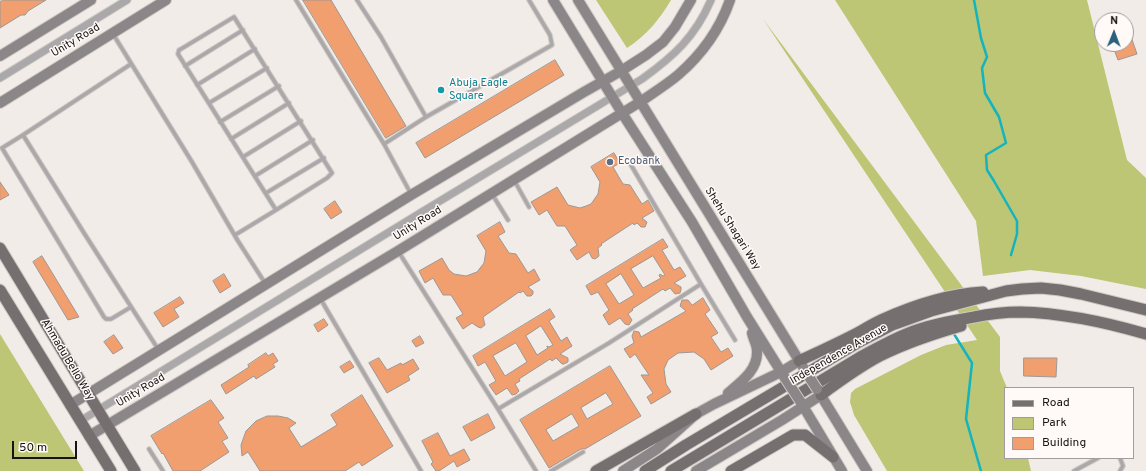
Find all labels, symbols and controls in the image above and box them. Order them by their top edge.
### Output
north arrow [1094,12,1134,52]
text: N [1110,14,1118,28]
street label: Unity Road [49,21,103,61]
place label: Abuja Eagle Square [449,77,508,103]
marker: Abuja Eagle Square [436,85,446,95]
place label: Ecobank [618,155,660,169]
marker: Ecobank [605,157,615,167]
street label: Shehu Shagari Way [701,185,763,273]
street label: Unity Road [391,204,445,244]
street label: Ahmadu Bello Way [38,317,96,403]
street label: Independence Avenue [788,322,890,388]
street label: Unity Road [114,371,168,411]
legend [1004,387,1134,459]
text: Road [1042,395,1070,411]
text: Park [1042,415,1067,431]
scale bar [14,433,79,459]
text: Building [1042,435,1086,451]
text: 50 m [19,440,47,456]

